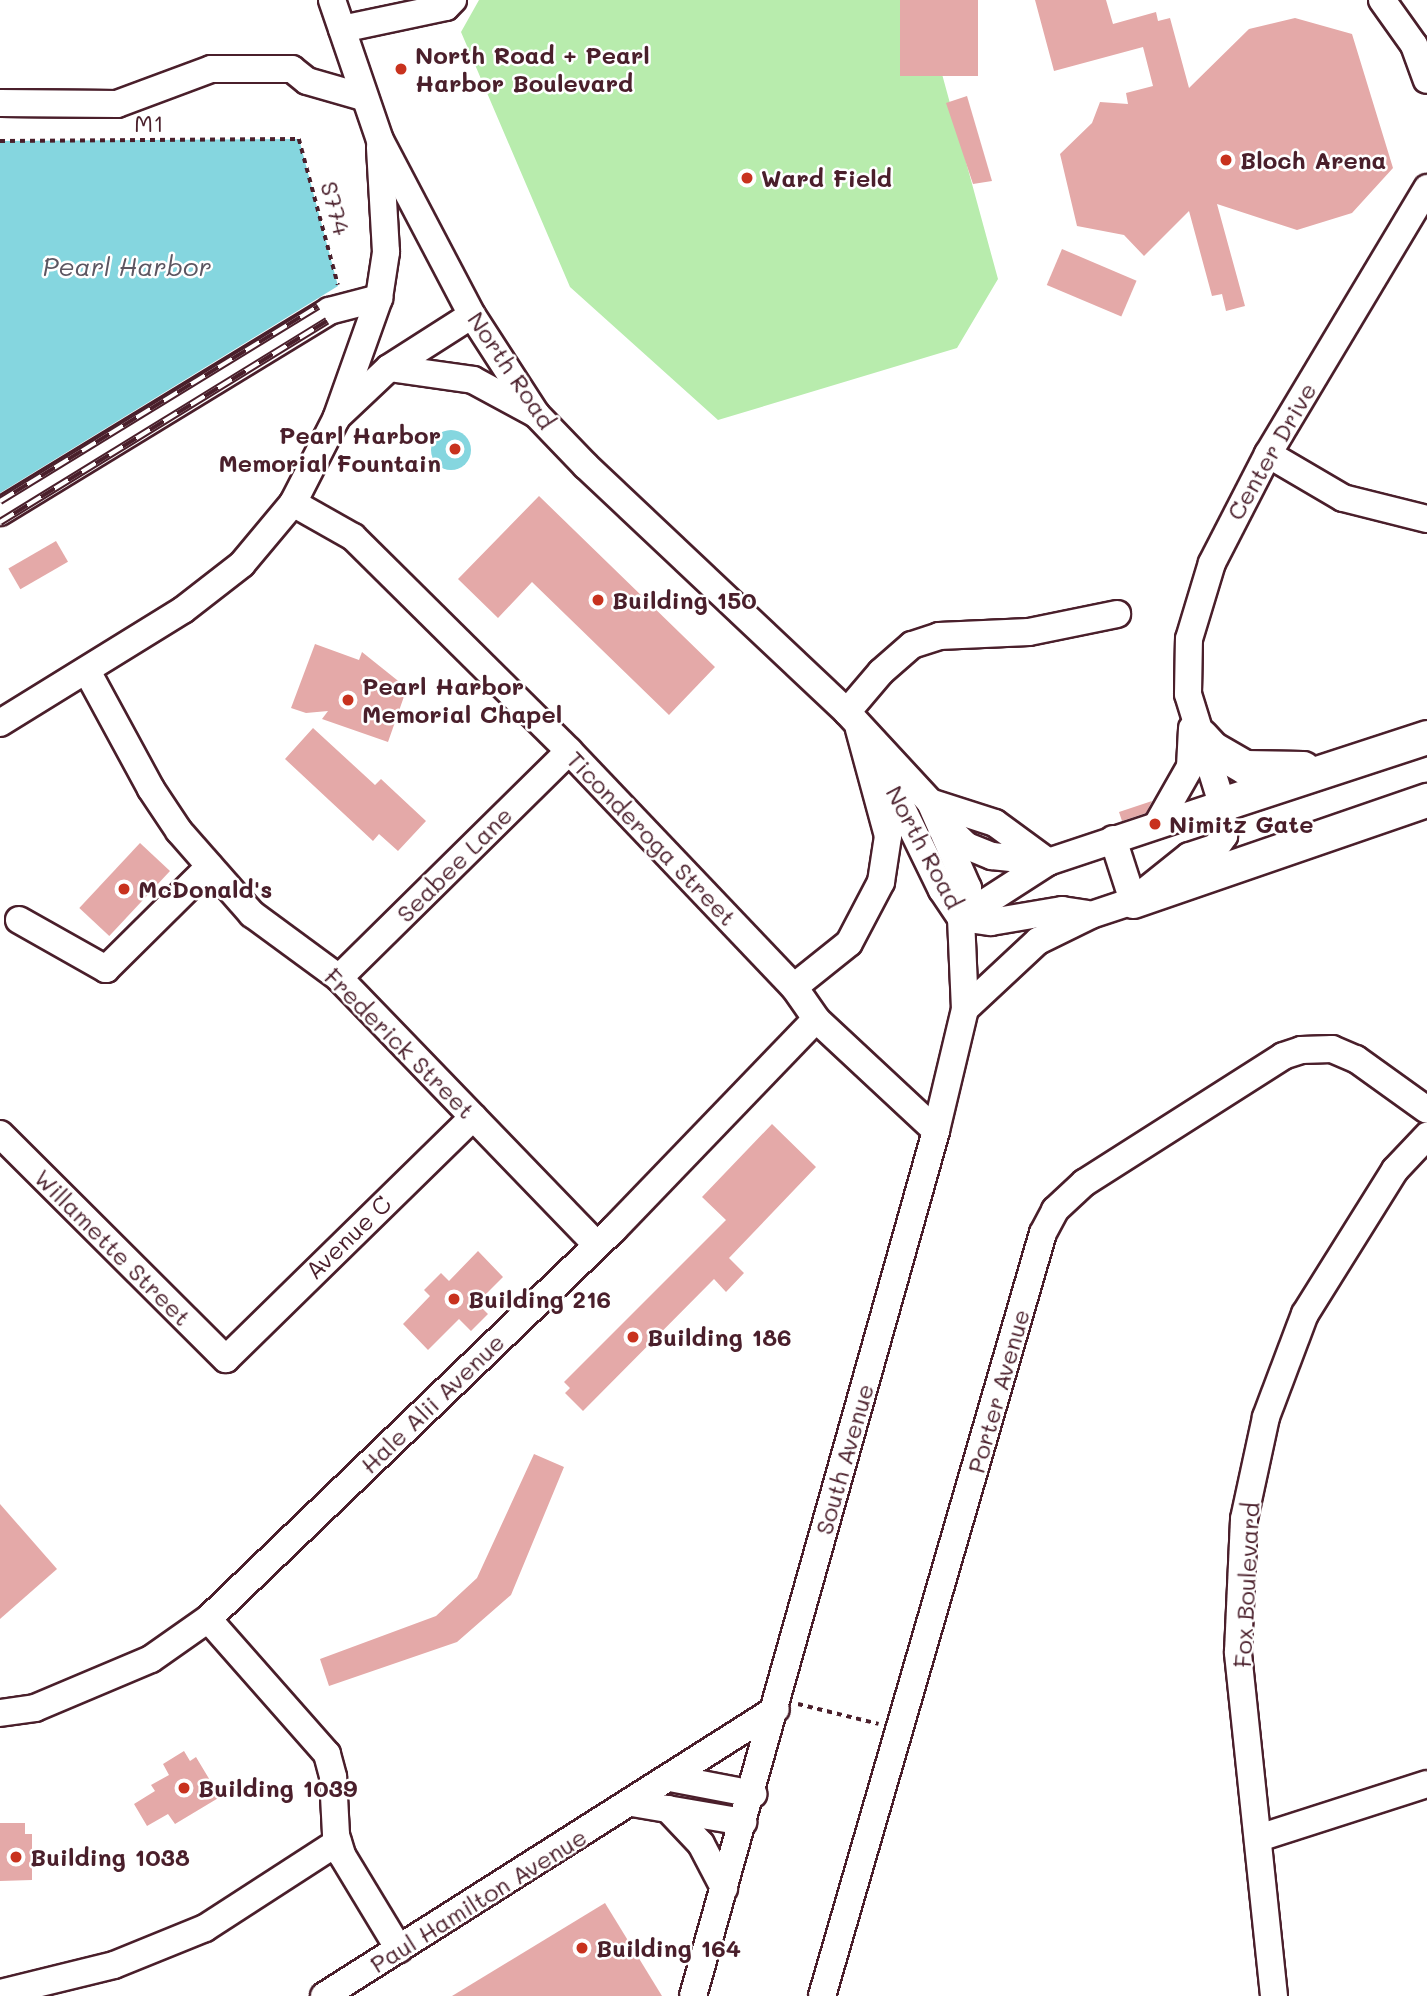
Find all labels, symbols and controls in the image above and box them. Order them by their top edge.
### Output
place label: North Road + Pearl Harbor Boulevard [415,41,650,97]
marker: North Road + Pearl Harbor Boulevard [393,61,409,77]
street label: M1 [134,109,164,137]
place label: Bloch Arena [1240,146,1386,174]
marker: Bloch Arena [1218,152,1234,168]
place label: Ward Field [761,164,892,192]
marker: Ward Field [739,170,755,186]
street label: S774 [315,178,357,238]
water label: Pearl Harbor [43,251,211,283]
street label: North Road [462,306,562,434]
street label: Center Drive [1220,377,1322,525]
place label: Pearl Harbor Memorial Fountain [218,421,441,477]
marker: Pearl Harbor Memorial Fountain [447,441,463,457]
place label: Building 150 [612,586,757,614]
marker: Building 150 [590,592,606,608]
place label: Pearl Harbor Memorial Chapel [362,672,562,728]
marker: Pearl Harbor Memorial Chapel [340,692,356,708]
street label: Ticonderoga Street [561,745,743,931]
street label: North Road [880,780,970,914]
street label: Seabee Lane [390,800,518,928]
place label: Nimitz Gate [1169,810,1314,838]
marker: Nimitz Gate [1147,816,1163,832]
place label: McDonald's [138,875,272,903]
marker: McDonald's [116,881,132,897]
street label: Frederick Street [319,962,481,1124]
street label: Willamette Street [29,1163,197,1331]
street label: Avenue C [299,1189,397,1285]
place label: Building 216 [468,1285,611,1313]
marker: Building 216 [446,1291,462,1307]
street label: Porter Avenue [961,1306,1035,1476]
place label: Building 186 [647,1323,792,1351]
street label: Hale Alii Avenue [354,1327,510,1479]
marker: Building 186 [625,1329,641,1345]
street label: South Avenue [809,1380,879,1538]
street label: Fox Boulevard [1227,1502,1265,1668]
place label: Building 1039 [198,1774,357,1802]
marker: Building 1039 [176,1780,192,1796]
street label: Paul Hamilton Avenue [364,1822,592,1978]
place label: Building 1038 [30,1843,190,1871]
marker: Building 1038 [8,1849,24,1865]
place label: Building 164 [596,1934,741,1962]
marker: Building 164 [574,1940,590,1956]

